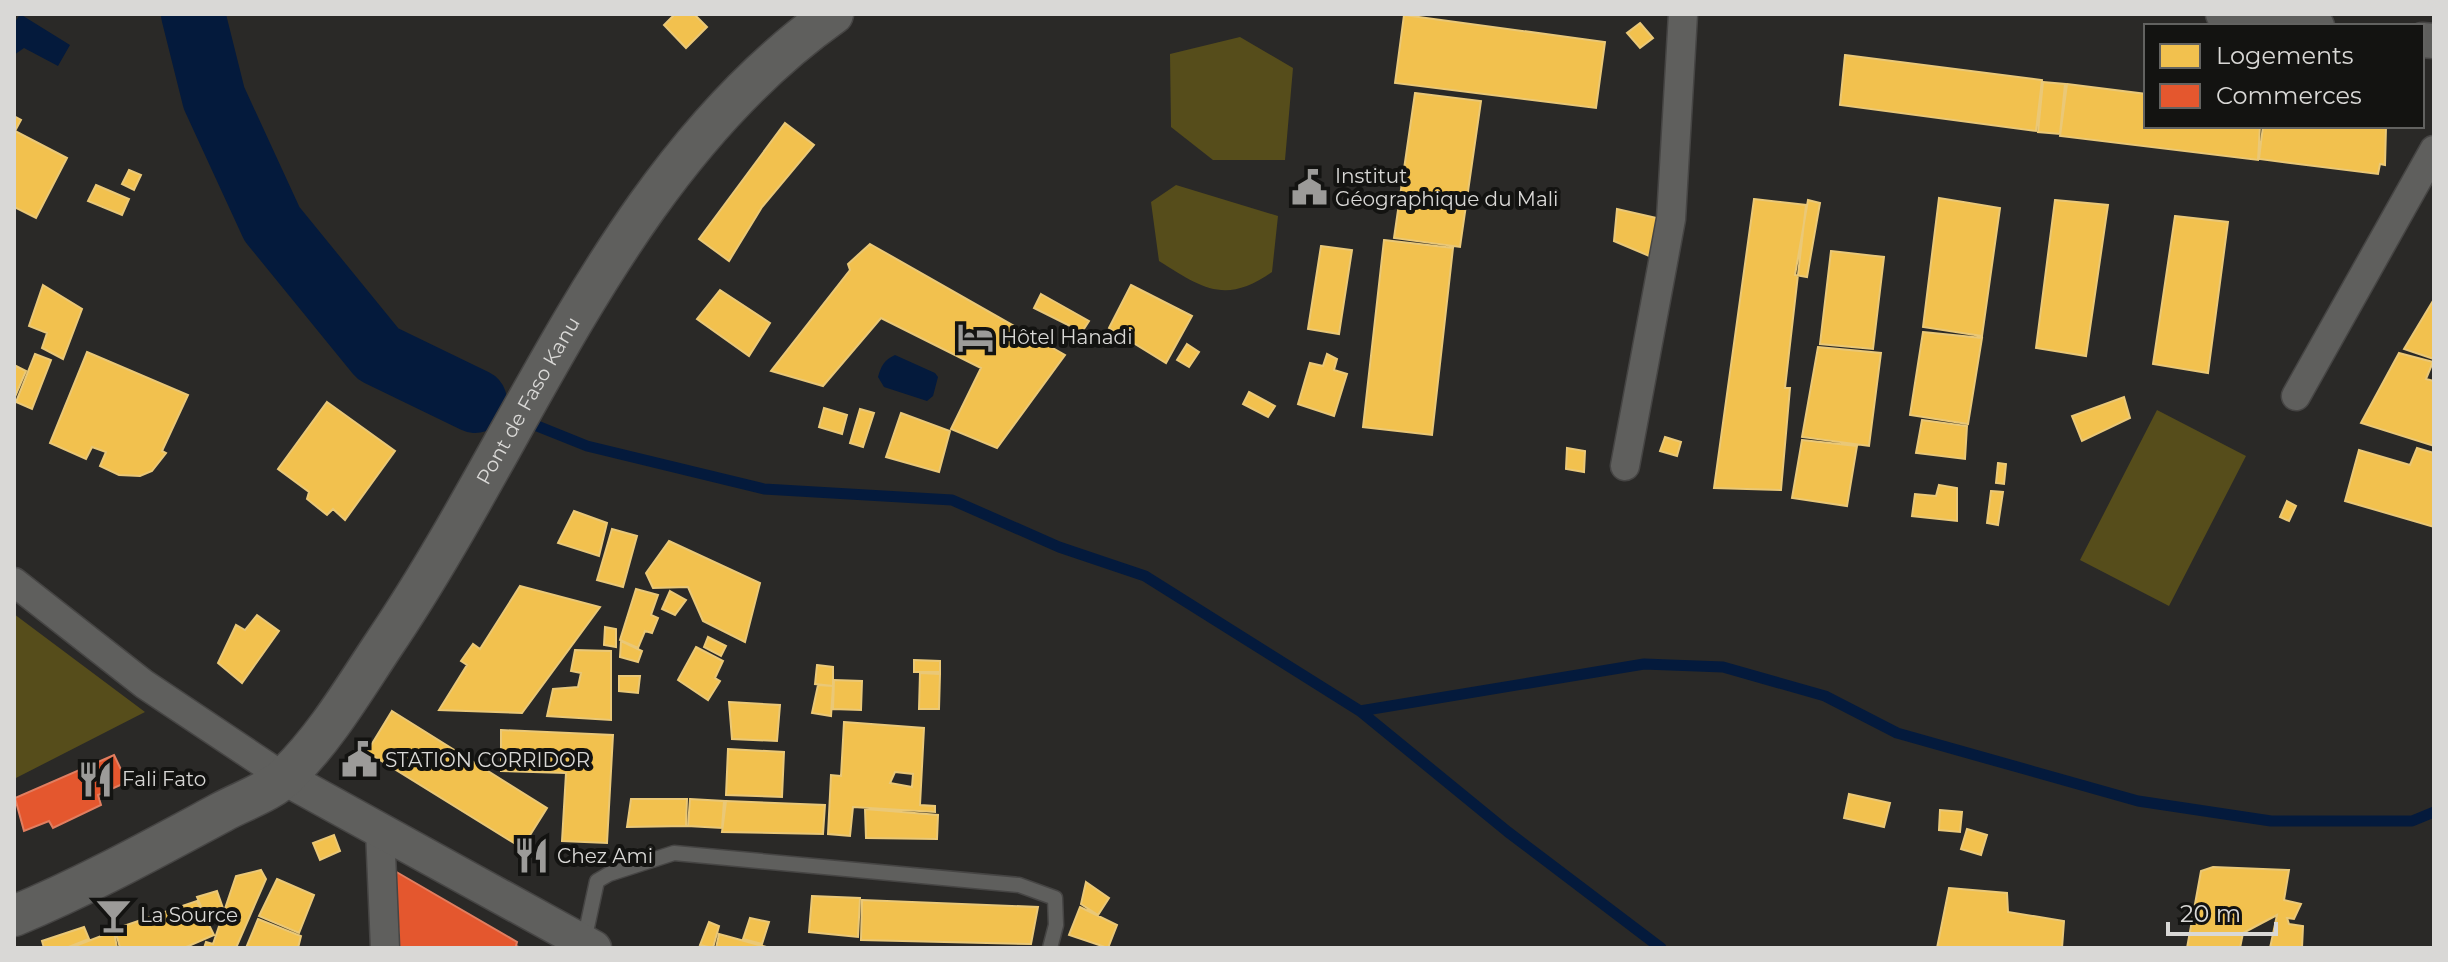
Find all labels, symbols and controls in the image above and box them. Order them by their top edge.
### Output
legend [2144,24,2424,128]
text: Logements [2216,41,2354,70]
text: Commerces [2216,81,2362,110]
place label: Institut Géographique du Mali [1335,164,1558,211]
public building icon: Institut Géographique du Mali [1290,168,1328,206]
street label: Pont de Faso Kanu [471,312,585,489]
hotel icon: Hôtel Hanadi [956,318,994,356]
place label: Hôtel Hanadi [1001,325,1133,349]
public building icon: STATION CORRIDOR [340,741,378,779]
place label: STATION CORRIDOR [385,748,590,772]
restaurant icon: Fali Fato [77,760,115,798]
place label: Fali Fato [122,767,206,791]
restaurant icon: Chez Ami [512,837,550,875]
place label: Chez Ami [557,844,653,868]
scale bar [2168,886,2276,936]
bar icon: La Source [95,896,133,934]
text: 20 m [2180,899,2241,928]
place label: La Source [140,903,238,927]

